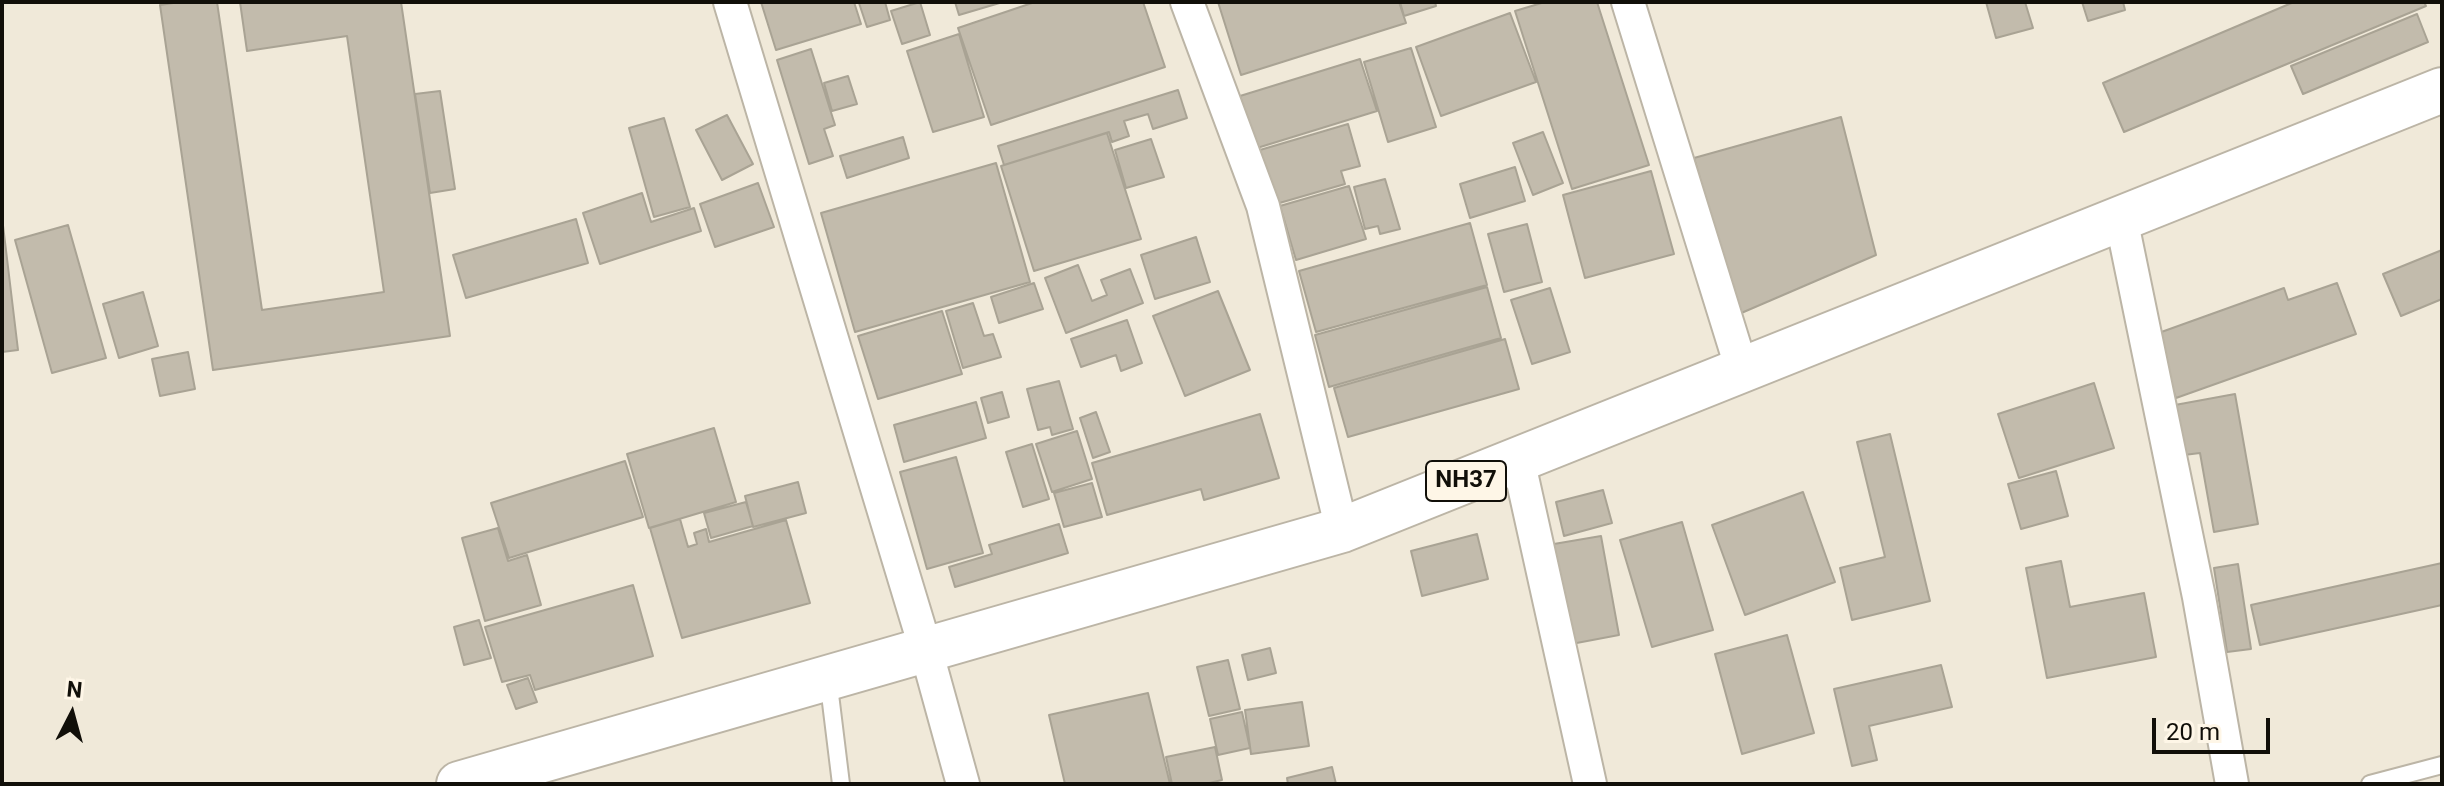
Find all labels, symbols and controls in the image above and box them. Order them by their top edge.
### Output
road number: NH37 [1426,461,1506,501]
north arrow [32,674,112,754]
text: N [66,676,84,703]
scale bar [2156,702,2274,752]
text: 20 m [2166,718,2220,746]

